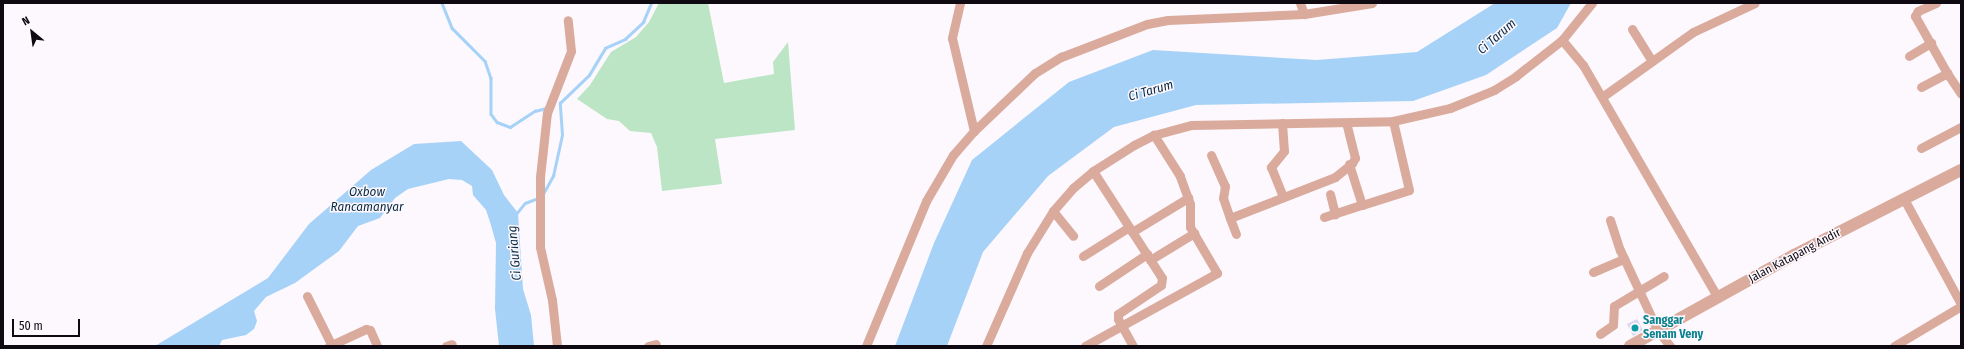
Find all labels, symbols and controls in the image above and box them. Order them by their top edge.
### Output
north arrow [12,12,52,52]
text: N [20,14,32,28]
water label: Ci Tarum [1475,16,1519,58]
water label: Ci Tarum [1127,77,1175,105]
water label: Oxbow Rancamanyar [331,185,403,216]
water label: Ci Guriang [505,225,525,281]
street label: Jalan Katapang Andir [1746,226,1844,286]
scale bar [14,311,82,337]
place label: Sanggar Senam Veny [1643,314,1703,342]
text: 50 m [19,319,43,333]
marker: Sanggar Senam Veny [1630,323,1640,333]

